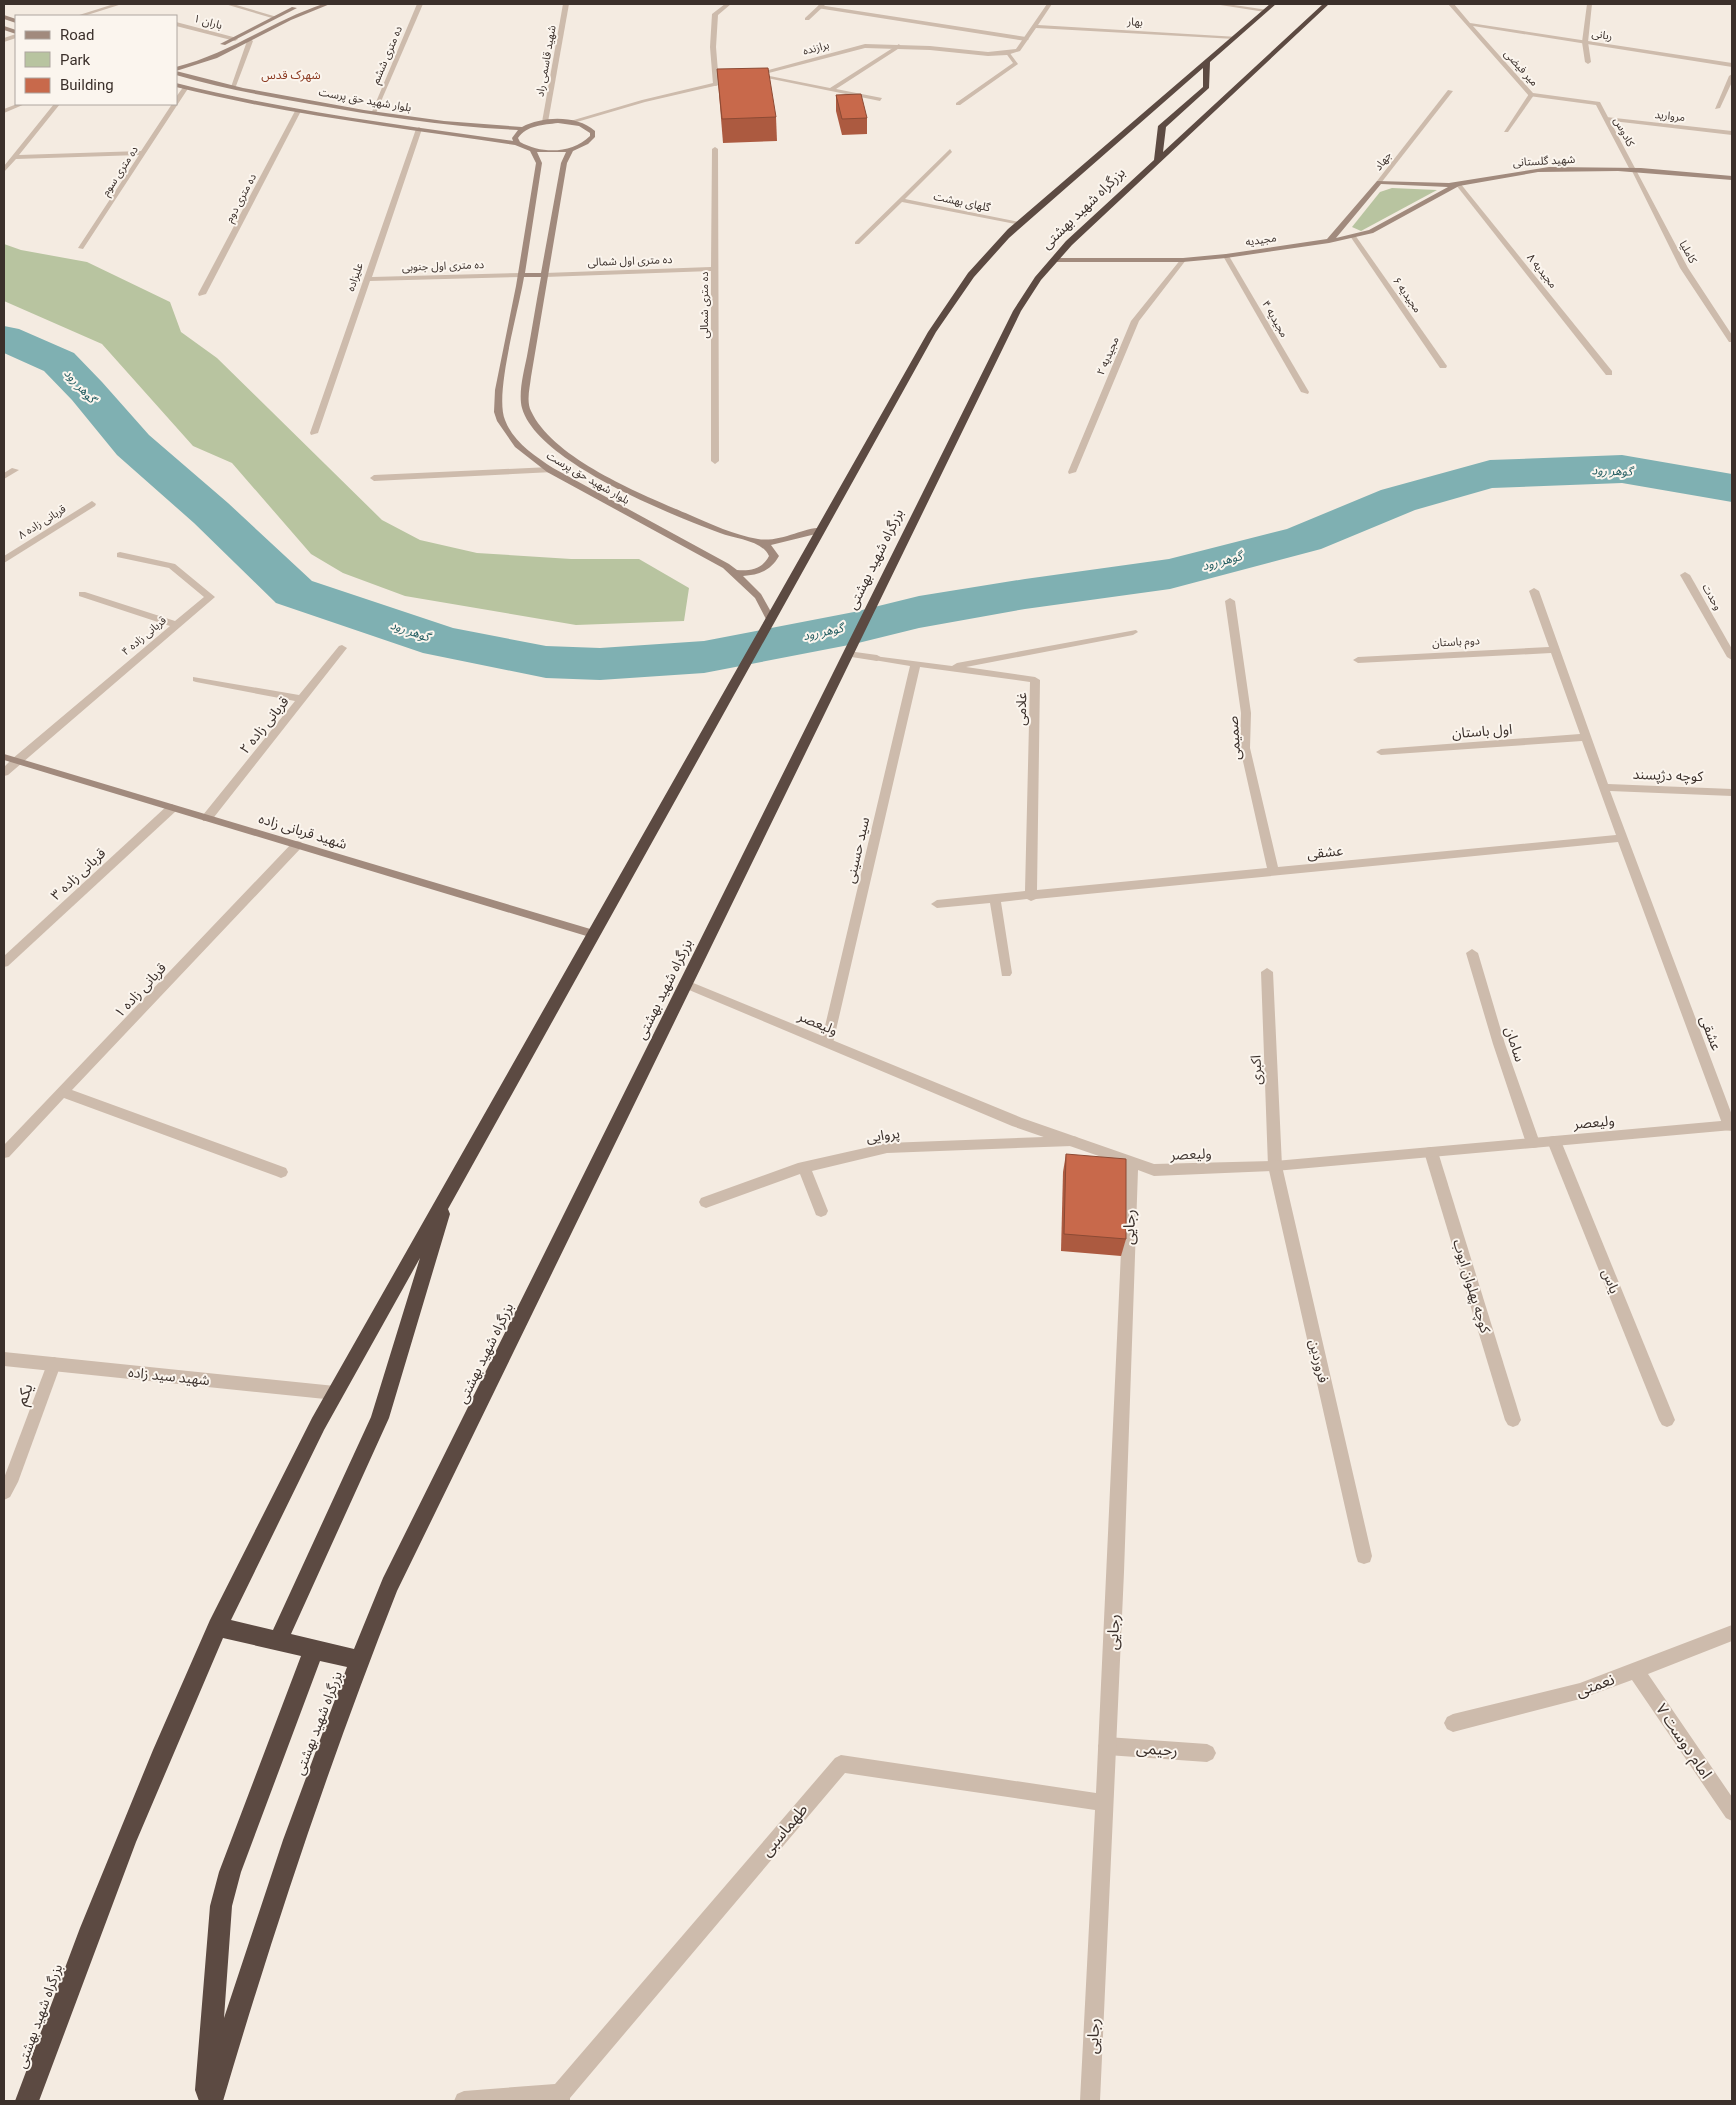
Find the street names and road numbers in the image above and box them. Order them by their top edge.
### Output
street label: باران ۱ [192,12,224,32]
street label: بهار [1126,15,1143,29]
street label: ده متری ششم [369,24,407,87]
street label: شهید قاسمی راد [533,24,559,98]
street label: ربانی [1591,27,1613,43]
street label: برازنده [801,38,831,58]
street label: میر فیضی [1501,47,1541,89]
street label: بلوار شهید حق پرست [318,85,412,116]
street label: مروارید [1654,108,1686,124]
street label: کادوس [1611,115,1637,149]
street label: ده متری سوم [99,144,142,199]
street label: جهاد [1372,149,1395,173]
street label: شهید گلستانی [1512,153,1576,169]
street label: بزرگراه شهید بهشتی [1038,164,1129,253]
street label: ده متری دوم [223,171,260,225]
street label: گلهای بهشت [932,190,992,214]
street label: مجیدیه [1245,231,1278,249]
street label: کاملیا [1676,238,1700,266]
street label: مجیدیه ۸ [1524,251,1560,291]
street label: ده متری اول شمالی [587,253,673,269]
street label: ده متری اول جنوبی [402,258,484,274]
street label: علیزاده [344,261,366,293]
street label: ده متری شمالی [698,272,711,338]
street label: مجیدیه ۶ [1390,275,1424,315]
street label: مجیدیه ۴ [1259,298,1291,340]
street label: مجیدیه ۲ [1094,335,1122,377]
street label: بلوار شهید حق پرست [544,449,632,508]
street label: قربانی زاده ۸ [16,502,68,542]
street label: بزرگراه شهید بهشتی [844,506,907,612]
street label: وحدت [1699,582,1725,613]
street label: قربانی زاده ۴ [119,614,169,658]
street label: دوم باستان [1432,634,1480,651]
street label: غلامی [1013,692,1030,726]
street label: قربانی زاده ۲ [236,693,293,757]
street label: صمیمی [1224,715,1245,761]
street label: اول باستان [1451,721,1513,742]
street label: کوچه دژپسند [1632,766,1704,786]
street label: شهید قربانی زاده [257,810,349,853]
street label: سید حسینی [842,815,873,885]
street label: عشقی [1306,842,1344,863]
street label: قربانی زاده ۳ [47,845,109,904]
street label: بزرگراه شهید بهشتی [633,936,696,1042]
street label: قربانی زاده ۱ [111,959,170,1021]
street label: ولیعصر [795,1007,840,1039]
street label: عشقی [1696,1013,1725,1053]
street label: سامان [1501,1024,1528,1064]
street label: اکبری [1247,1055,1266,1085]
street label: ولیعصر [1572,1112,1615,1133]
street label: پروایی [865,1125,901,1147]
street label: ولیعصر [1169,1145,1212,1164]
street label: رجایی [1119,1209,1139,1245]
street label: کوچه پهلوان ایوب [1448,1237,1494,1336]
street label: یاس [1598,1266,1623,1296]
street label: بزرگراه شهید بهشتی [454,1300,517,1406]
street label: فروردین [1305,1338,1332,1384]
street label: شهید سید زاده [127,1364,211,1389]
street label: یکم [11,1380,40,1409]
street label: رجایی [1103,1614,1123,1650]
street label: بزرگراه شهید بهشتی [291,1669,346,1777]
street label: نعمتی [1573,1669,1617,1701]
street label: امام دوست ۷ [1649,1700,1716,1784]
street label: رحیمی [1136,1738,1178,1760]
street label: طهماسبی [757,1800,812,1860]
street label: بزرگراه شهید بهشتی [13,1961,66,2071]
street label: رجایی [1083,2018,1103,2054]

